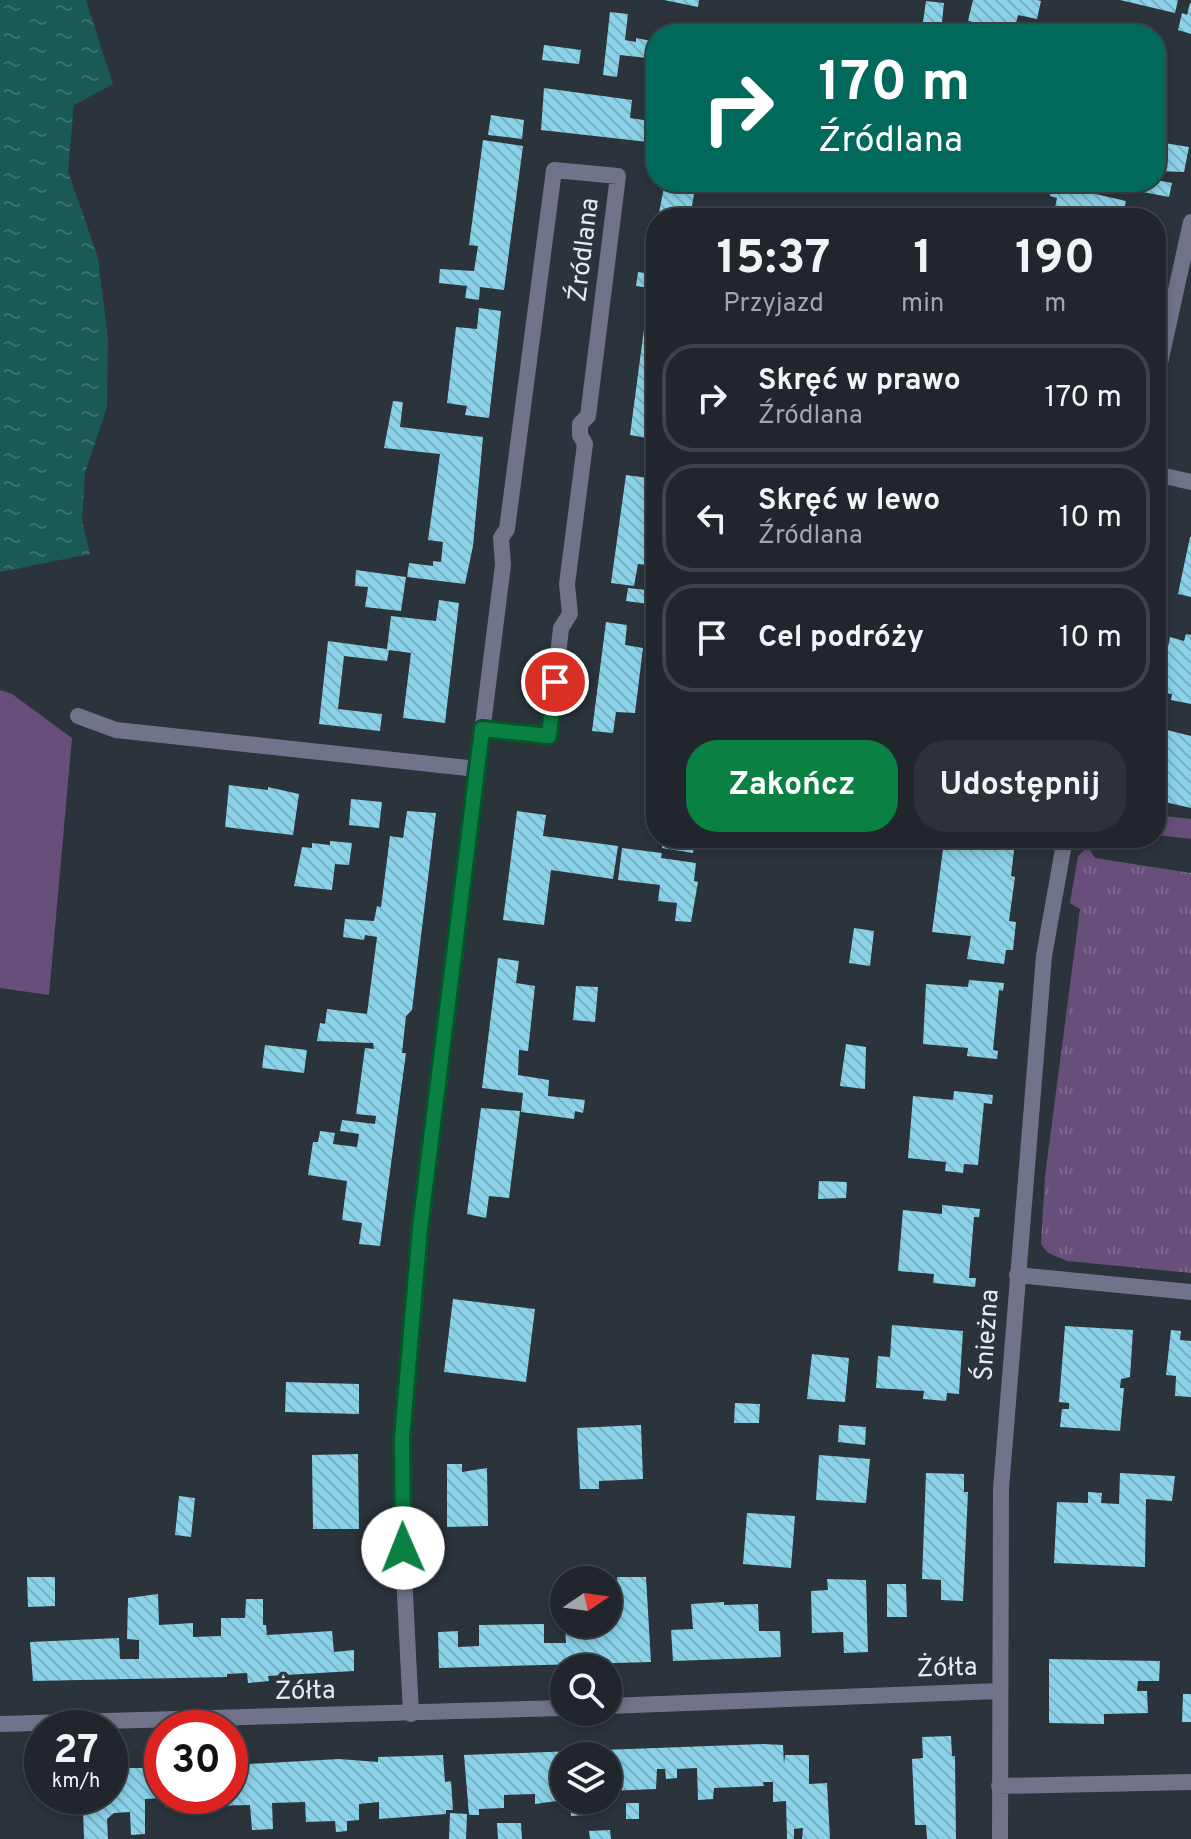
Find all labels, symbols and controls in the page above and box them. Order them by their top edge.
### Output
text: 170 m [818,50,970,120]
icon: right [686,56,790,160]
text: Źródlana [818,119,963,165]
street label: Źródlana [560,196,608,304]
text: 15:37 [717,230,831,290]
text: 1 [913,230,932,290]
text: 190 [1015,230,1095,290]
text: Przyjazd [723,288,824,321]
text: min [901,288,944,321]
text: m [1044,288,1066,321]
text: Skręć w prawo [758,363,961,400]
icon: right [690,376,734,420]
text: 170 m [1044,380,1122,417]
text: Źródlana [758,400,863,433]
text: Skręć w lewo [758,483,940,520]
icon: left [690,496,734,540]
text: 10 m [1059,500,1122,537]
text: Źródlana [758,520,863,553]
icon: arrive [690,616,734,660]
text: Cel podróży [758,620,924,657]
text: 10 m [1059,620,1122,657]
pin [521,648,589,716]
icon: arrive [533,660,577,704]
button: Zakończ [686,740,898,832]
button: Udostępnij [914,740,1126,832]
street label: Śnieżna [966,1288,1008,1382]
position arrow [361,1506,445,1590]
north arrow [550,1566,622,1638]
map controls [550,1566,622,1814]
street label: Żółta [916,1650,978,1687]
button: search [550,1654,622,1726]
street label: Żółta [274,1674,336,1709]
speed limit sign: 30 [144,1710,248,1814]
text: 27 [53,1727,99,1777]
button: layers [550,1742,622,1814]
text: km/h [52,1769,100,1795]

